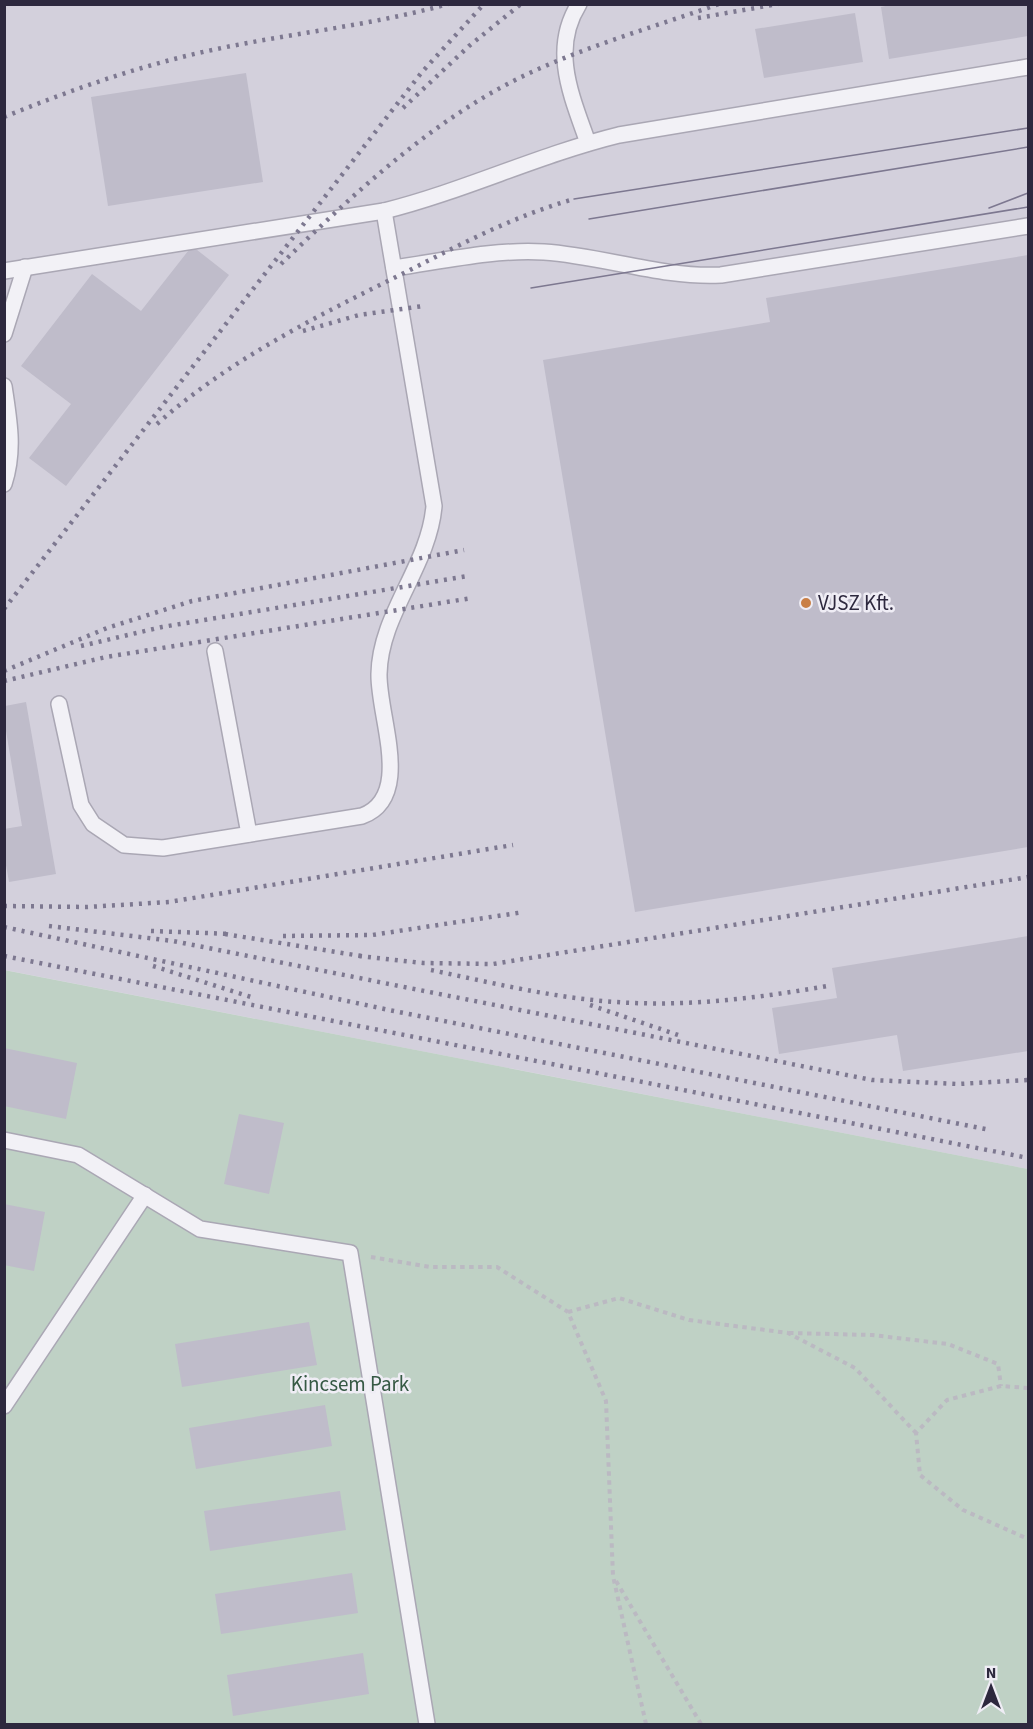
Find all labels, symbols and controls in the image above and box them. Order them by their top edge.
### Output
place label: VJSZ Kft. [818,588,894,618]
marker: VJSZ Kft. [799,596,813,610]
park label: Kincsem Park [291,1369,410,1399]
north arrow [961,1657,1021,1717]
text: N [986,1662,996,1684]

